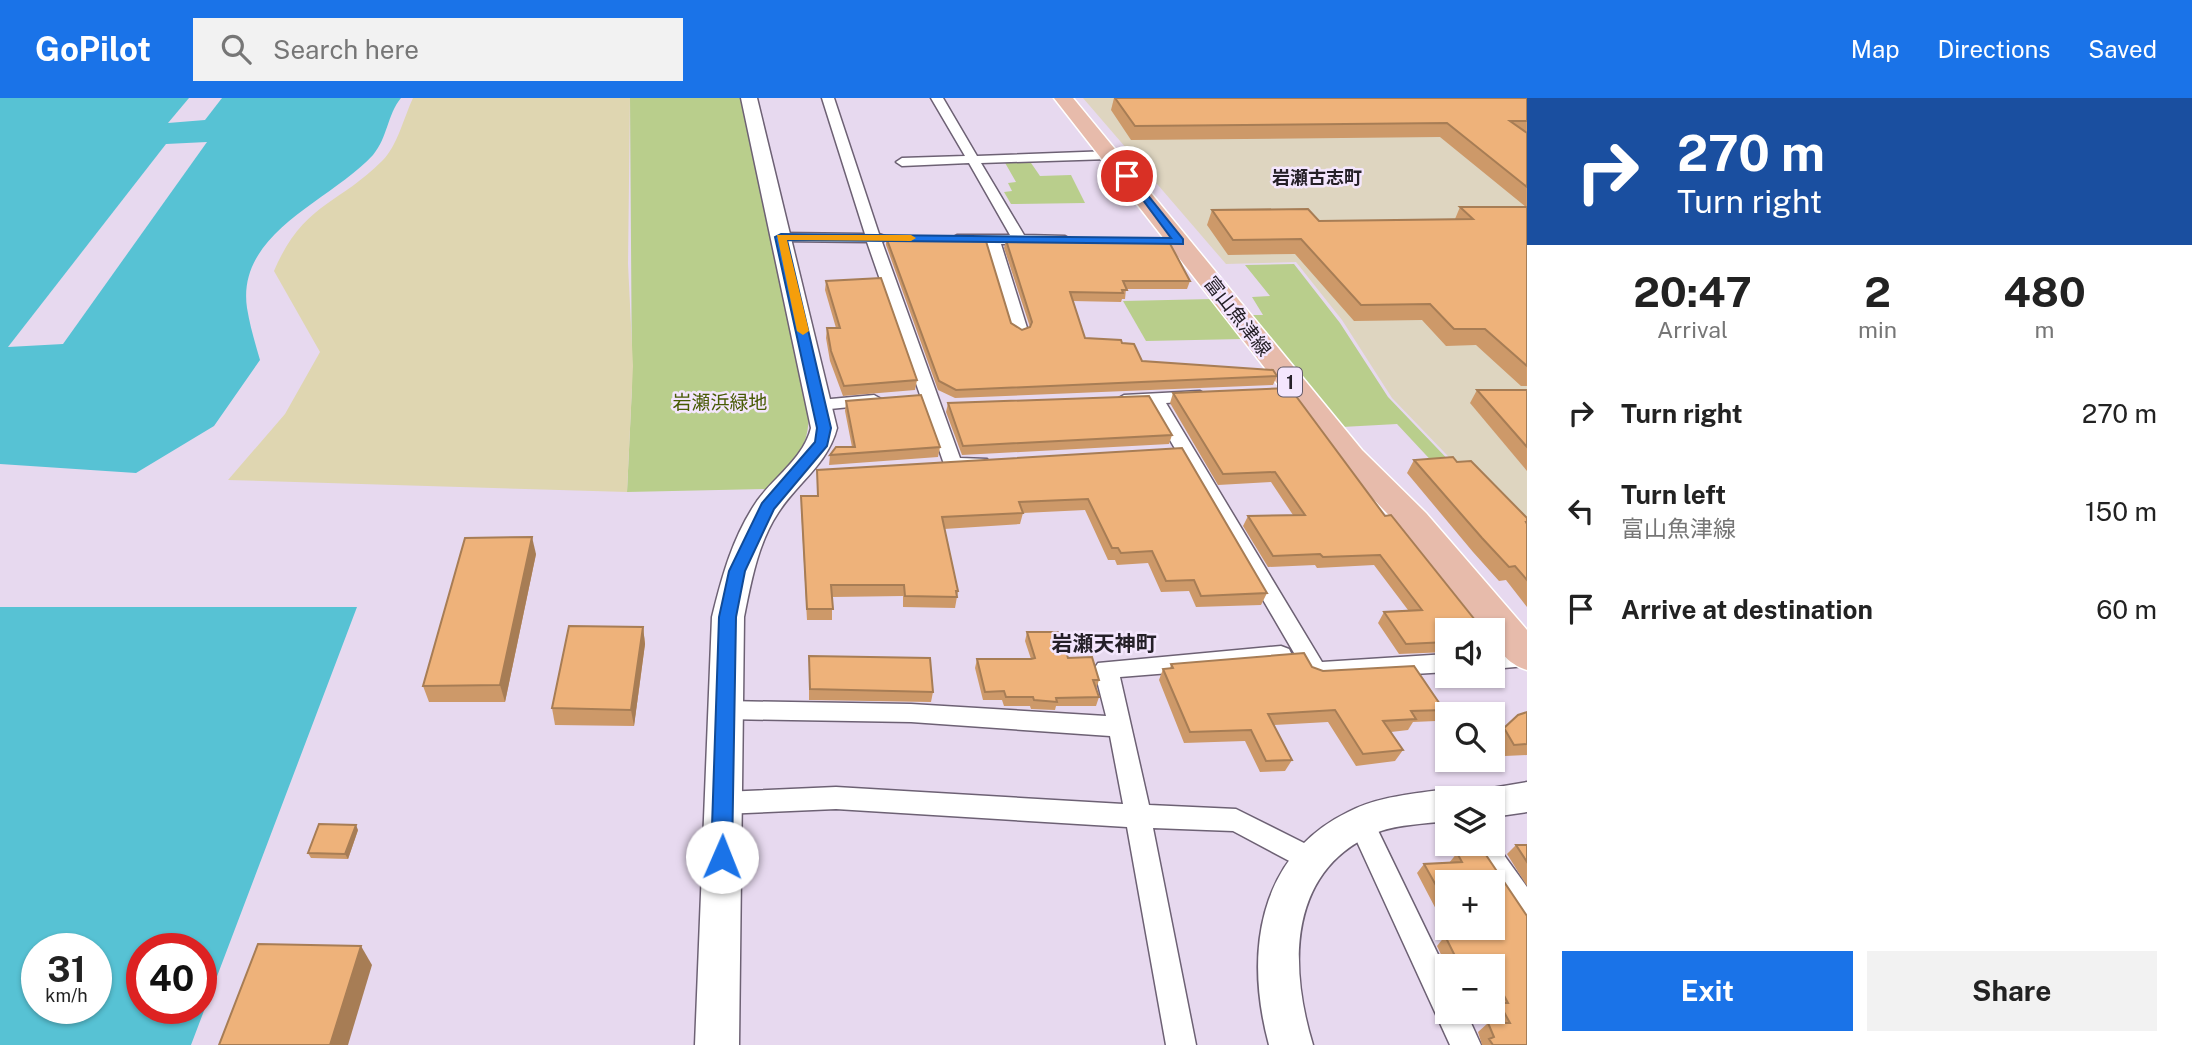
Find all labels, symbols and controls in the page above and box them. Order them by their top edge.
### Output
search box [193,18,683,81]
text: GoPilot [35,30,151,68]
icon: search [217,30,255,68]
text: Search here [273,34,419,65]
text: Map [1851,35,1900,63]
text: Directions [1938,35,2050,63]
text: Saved [2088,35,2157,63]
text: 270 m [1677,124,1825,182]
icon: right [1562,126,1653,217]
pin [1097,146,1157,206]
icon: arrive [1108,157,1146,195]
district label: 岩瀬古志町 [1272,167,1362,188]
text: Turn right [1677,183,1822,220]
text: 20:47 [1633,267,1752,316]
text: 2 [1864,267,1891,316]
text: 480 [2003,267,2086,316]
street label: 富山魚津線 [1200,272,1276,360]
text: Arrival [1657,316,1728,343]
text: min [1858,316,1897,343]
text: m [2035,316,2054,343]
road number: 1 [1278,368,1302,396]
park label: 岩瀬浜緑地 [672,391,768,413]
icon: right [1562,394,1600,432]
text: Turn right [1621,398,1743,429]
text: 270 m [2082,398,2157,429]
text: Turn left [1621,479,1726,510]
icon: left [1562,492,1600,530]
text: 150 m [2085,496,2157,527]
text: 富山魚津線 [1621,515,1736,542]
icon: arrive [1562,590,1600,628]
text: Arrive at destination [1621,594,1873,625]
text: 60 m [2096,594,2157,625]
map controls [1435,618,1505,1024]
button: sound [1435,618,1505,688]
district label: 岩瀬天神町 [1052,631,1157,656]
button: search [1435,702,1505,772]
button: layers [1435,786,1505,856]
position arrow [685,820,759,894]
button: + [1435,870,1505,940]
speed limit sign: 40 [126,933,217,1024]
text: 31 [47,949,86,990]
button: Exit [1562,951,1853,1031]
button: Share [1867,951,2157,1031]
button: − [1435,954,1505,1024]
text: km/h [45,985,88,1006]

